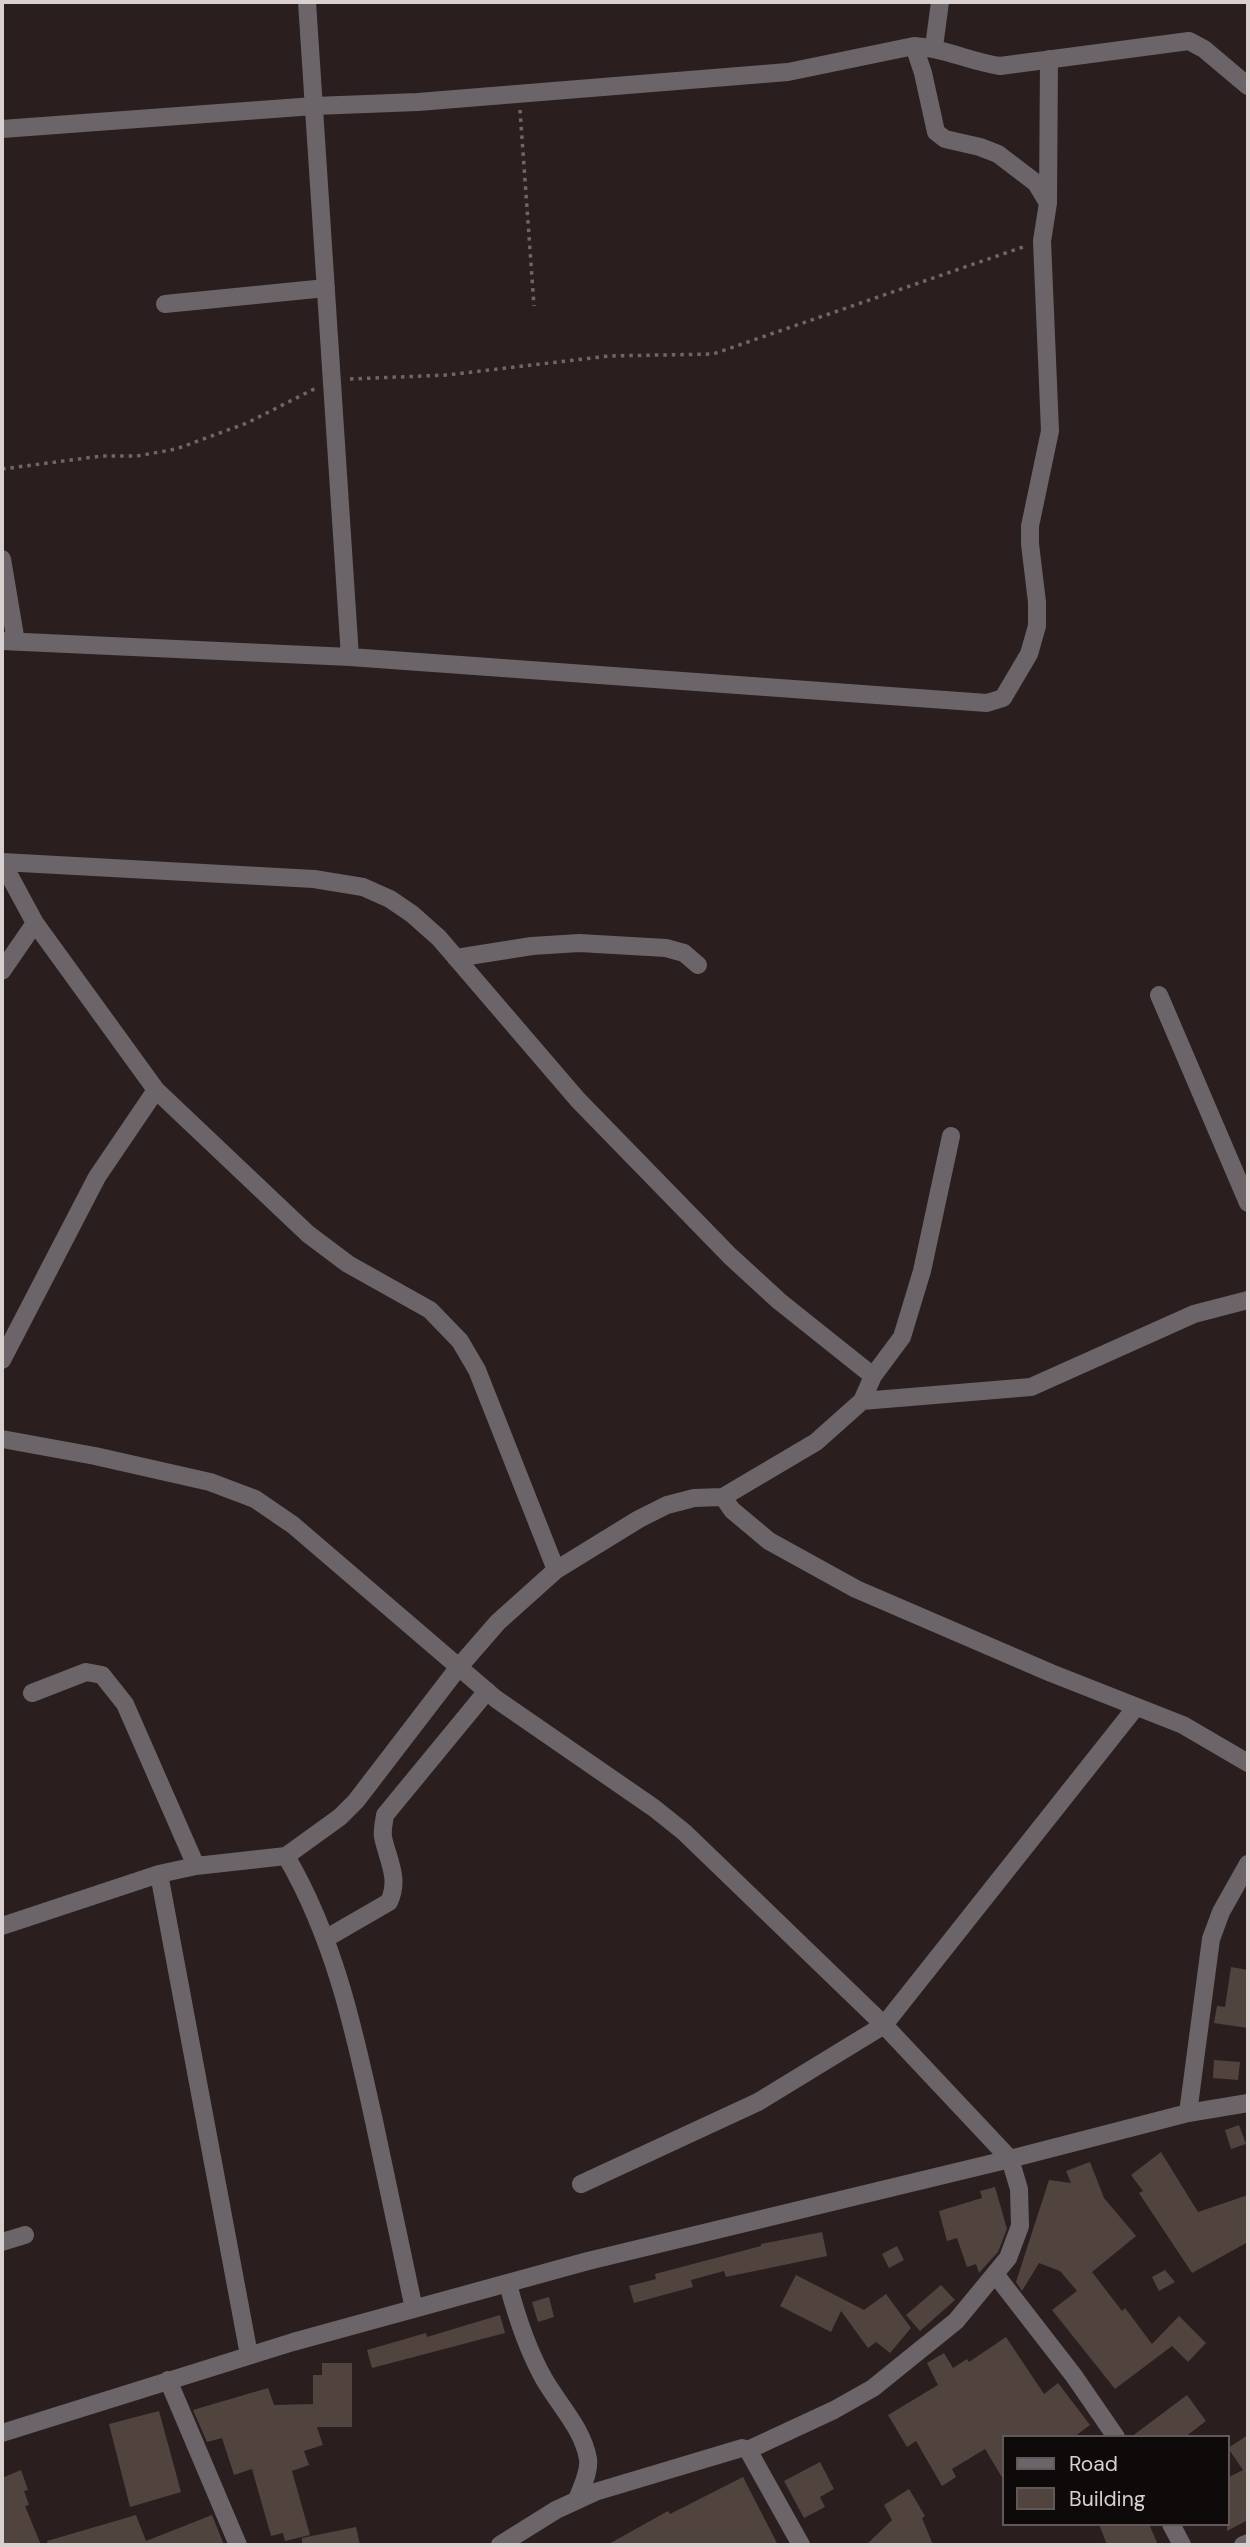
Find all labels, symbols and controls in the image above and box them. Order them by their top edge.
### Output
legend [1002,2435,1229,2526]
text: Road [1069,2450,1118,2478]
text: Building [1069,2485,1145,2513]

